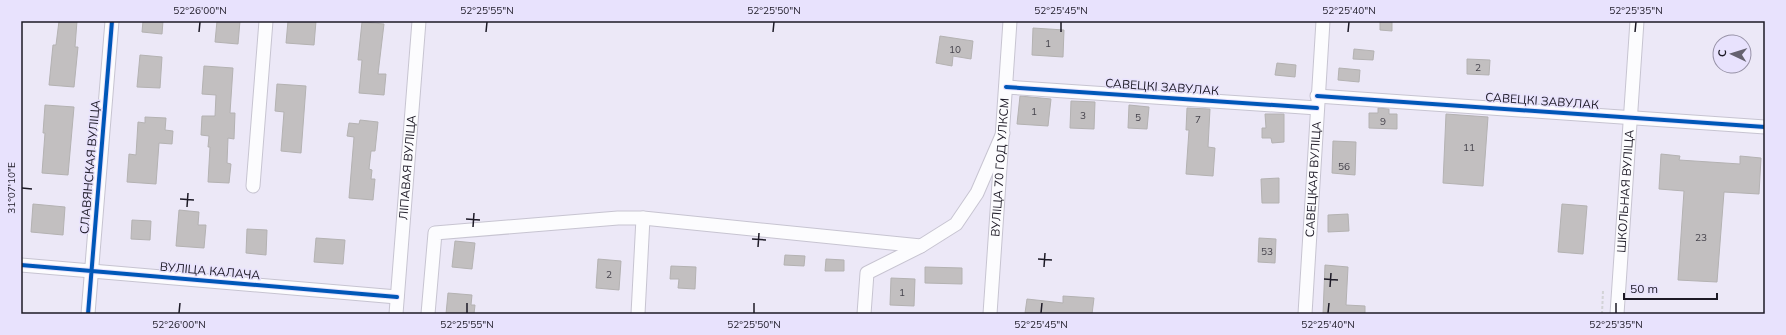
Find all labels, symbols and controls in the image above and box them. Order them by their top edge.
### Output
text: 52°26'00"N [173,4,227,17]
text: 52°25'55"N [460,4,514,17]
text: 52°25'50"N [747,4,801,17]
text: 52°25'45"N [1034,4,1088,17]
text: 52°25'40"N [1322,4,1376,17]
text: 52°25'35"N [1609,4,1663,17]
north arrow [1712,34,1752,74]
house number: 1 [1045,37,1051,50]
house number: 10 [949,43,961,56]
text: С [1715,49,1729,58]
house number: 2 [1475,61,1481,74]
street label: САВЕЦКІ ЗАВУЛАК [1105,75,1220,98]
street label: САВЕЦКІ ЗАВУЛАК [1485,89,1600,112]
street label: ВУЛІЦА 70 ГОД УЛКСМ [987,97,1012,237]
street label: СЛАВЯНСКАЯ ВУЛІЦА [76,99,103,235]
house number: 1 [1031,105,1037,118]
house number: 3 [1080,109,1086,122]
house number: 5 [1135,111,1141,124]
house number: 7 [1195,113,1201,126]
street label: ЛІПАВАЯ ВУЛІЦА [395,114,419,220]
house number: 9 [1380,115,1386,128]
street label: САВЕЦКАЯ ВУЛІЦА [1302,121,1324,238]
street label: ШКОЛЬНАЯ ВУЛІЦА [1613,129,1637,253]
house number: 11 [1463,141,1475,154]
house number: 56 [1338,160,1350,173]
text: 31°07'10"E [5,162,18,214]
house number: 23 [1695,231,1707,244]
house number: 53 [1261,245,1273,258]
street label: ВУЛІЦА КАЛАЧА [159,259,261,282]
house number: 2 [606,268,612,281]
scale bar [1624,275,1717,301]
text: 50 m [1630,281,1658,296]
house number: 1 [899,286,905,299]
text: 52°26'00"N [152,318,206,331]
text: 52°25'55"N [440,318,494,331]
text: 52°25'50"N [727,318,781,331]
text: 52°25'45"N [1014,318,1068,331]
text: 52°25'40"N [1301,318,1355,331]
text: 52°25'35"N [1589,318,1643,331]

